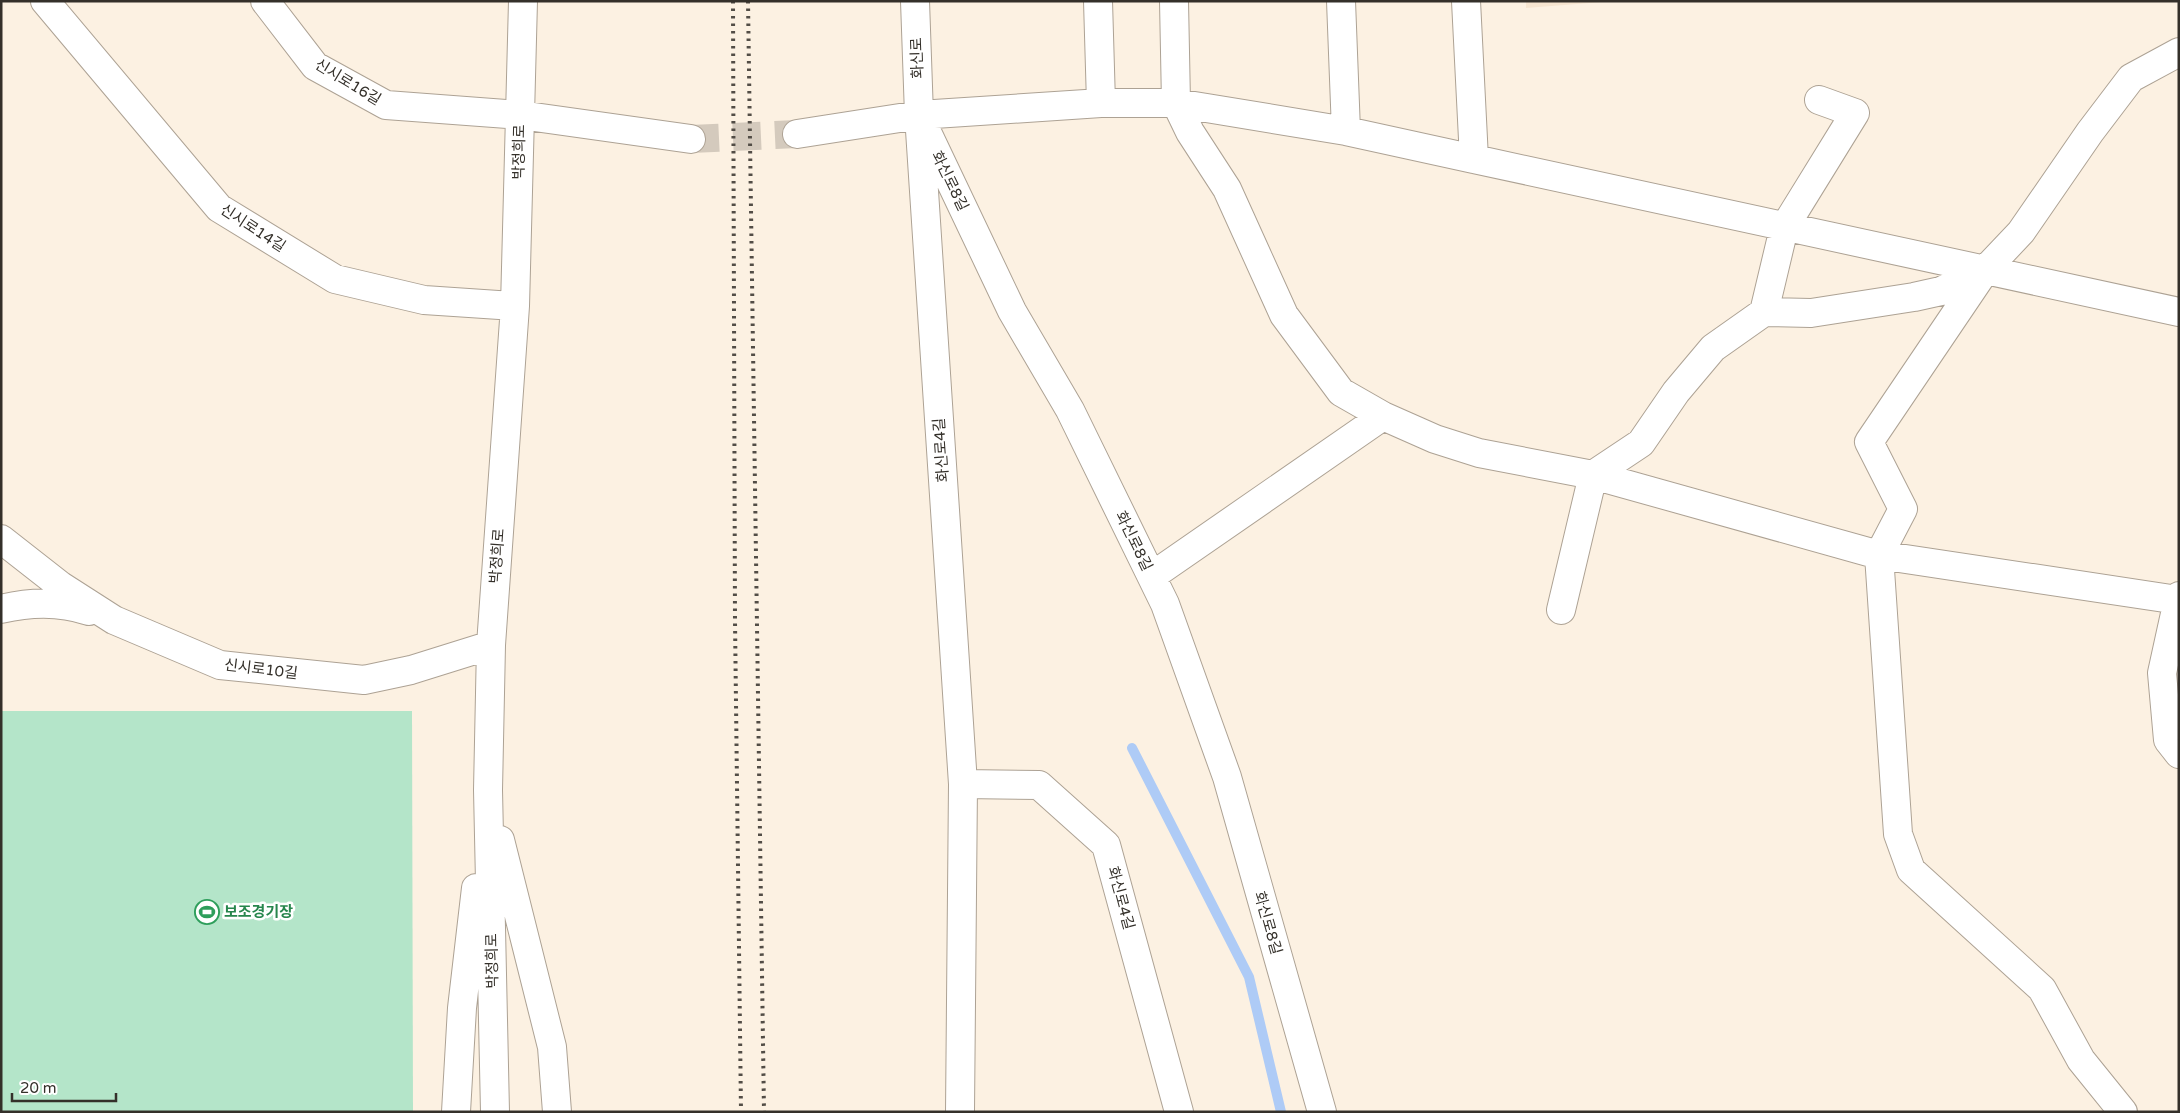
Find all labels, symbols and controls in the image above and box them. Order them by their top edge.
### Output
street label: 화신로 [907,37,927,79]
street label: 신시로16길 [312,55,384,109]
street label: 박정희로 [510,124,528,180]
street label: 화신로8길 [928,148,972,214]
street label: 신시로14길 [217,200,289,256]
street label: 화신로4길 [930,417,952,483]
street label: 화신로8길 [1112,508,1156,574]
street label: 박정희로 [486,528,508,584]
street label: 신시로10길 [223,656,299,682]
street label: 화신로4길 [1104,864,1138,932]
street label: 화신로8길 [1250,889,1286,957]
sports icon: 보조경기장 [194,899,220,925]
place label: 보조경기장 [224,903,293,921]
street label: 박정희로 [483,933,501,989]
scale bar [12,1070,116,1102]
text: 20 m [20,1079,57,1097]

